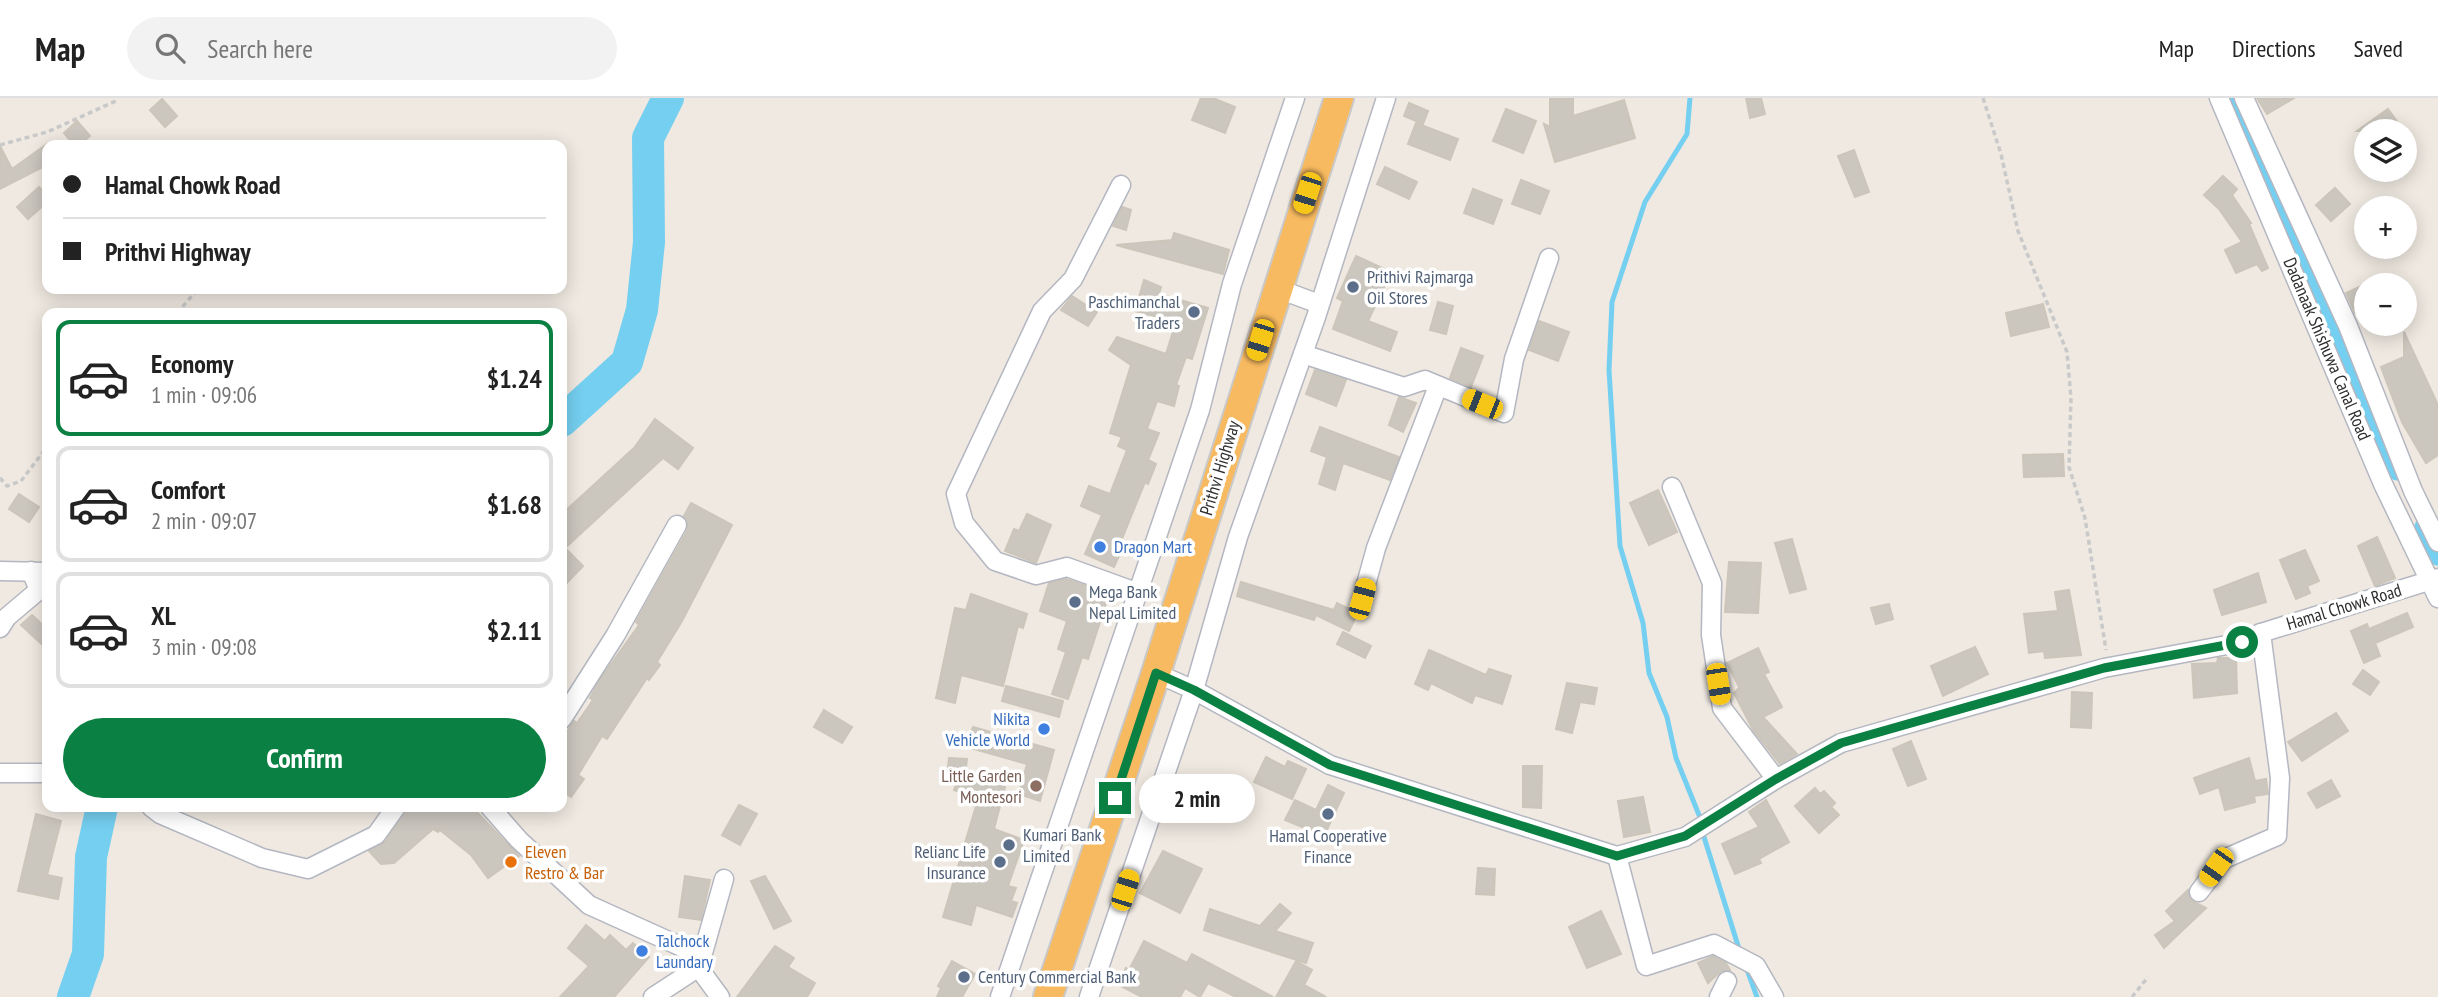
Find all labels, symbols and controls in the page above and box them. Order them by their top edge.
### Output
search box [127,17,617,80]
text: Map [35,27,85,70]
icon: search [151,29,189,67]
text: Search here [207,32,313,65]
text: Map [2159,33,2194,64]
text: Directions [2232,33,2316,64]
text: Saved [2354,33,2403,64]
map controls [2354,119,2417,336]
button: layers [2354,119,2417,182]
text: Hamal Chowk Road [105,168,281,201]
car [1291,170,1324,216]
button: + [2354,196,2417,259]
text: Prithvi Highway [105,235,251,268]
street label: Dadanaak Shishuwa Canal Road [2279,254,2376,444]
place label: Prithivi Rajmarga Oil Stores [1367,265,1474,309]
button: − [2354,273,2417,336]
marker: Prithivi Rajmarga Oil Stores [1345,279,1361,295]
place label: Paschimanchal Traders [1088,290,1181,334]
marker: Paschimanchal Traders [1186,304,1202,320]
car [1244,317,1277,363]
icon: car [67,347,130,410]
text: Economy [151,347,233,380]
text: $1.24 [487,362,542,395]
text: 1 min · 09:06 [151,380,257,409]
car [1459,386,1506,422]
street label: Prithvi Highway [1194,417,1245,518]
icon: car [67,473,130,536]
text: Comfort [151,473,225,506]
text: $1.68 [487,488,542,521]
text: 2 min · 09:07 [151,506,257,535]
place label: Dragon Mart [1114,535,1192,558]
marker: Dragon Mart [1092,539,1108,555]
car [1347,576,1378,622]
street label: Hamal Chowk Road [2283,578,2404,635]
place label: Mega Bank Nepal Limited [1089,580,1176,624]
marker: Mega Bank Nepal Limited [1067,594,1083,610]
icon: car [67,599,130,662]
text: XL [151,599,176,632]
text: $2.11 [487,614,542,647]
route start [2226,626,2258,658]
text: 3 min · 09:08 [151,632,257,661]
car [1705,662,1732,706]
place label: Nikita Vehicle World [945,707,1030,751]
button: Confirm [63,718,546,798]
marker: Nikita Vehicle World [1036,721,1052,737]
place label: Little Garden Montesori [941,764,1022,808]
callout: 2 min [1140,774,1255,822]
marker: Little Garden Montesori [1028,778,1044,794]
route end [1099,782,1131,814]
text: 2 min [1174,784,1220,813]
marker: Hamal Cooperative Finance [1320,806,1336,822]
place label: Kumari Bank Limited [1023,823,1101,867]
place label: Hamal Cooperative Finance [1269,824,1387,868]
marker: Kumari Bank Limited [1001,837,1017,853]
place label: Eleven Restro & Bar [525,840,604,884]
place label: Relianc Life Insurance [914,840,986,884]
car [2196,844,2237,890]
marker: Eleven Restro & Bar [503,854,519,870]
marker: Relianc Life Insurance [992,854,1008,870]
car [1109,867,1142,913]
place label: Talchock Laundary [656,929,713,973]
marker: Talchock Laundary [634,943,650,959]
place label: Century Commercial Bank [978,965,1136,988]
marker: Century Commercial Bank [956,969,972,985]

